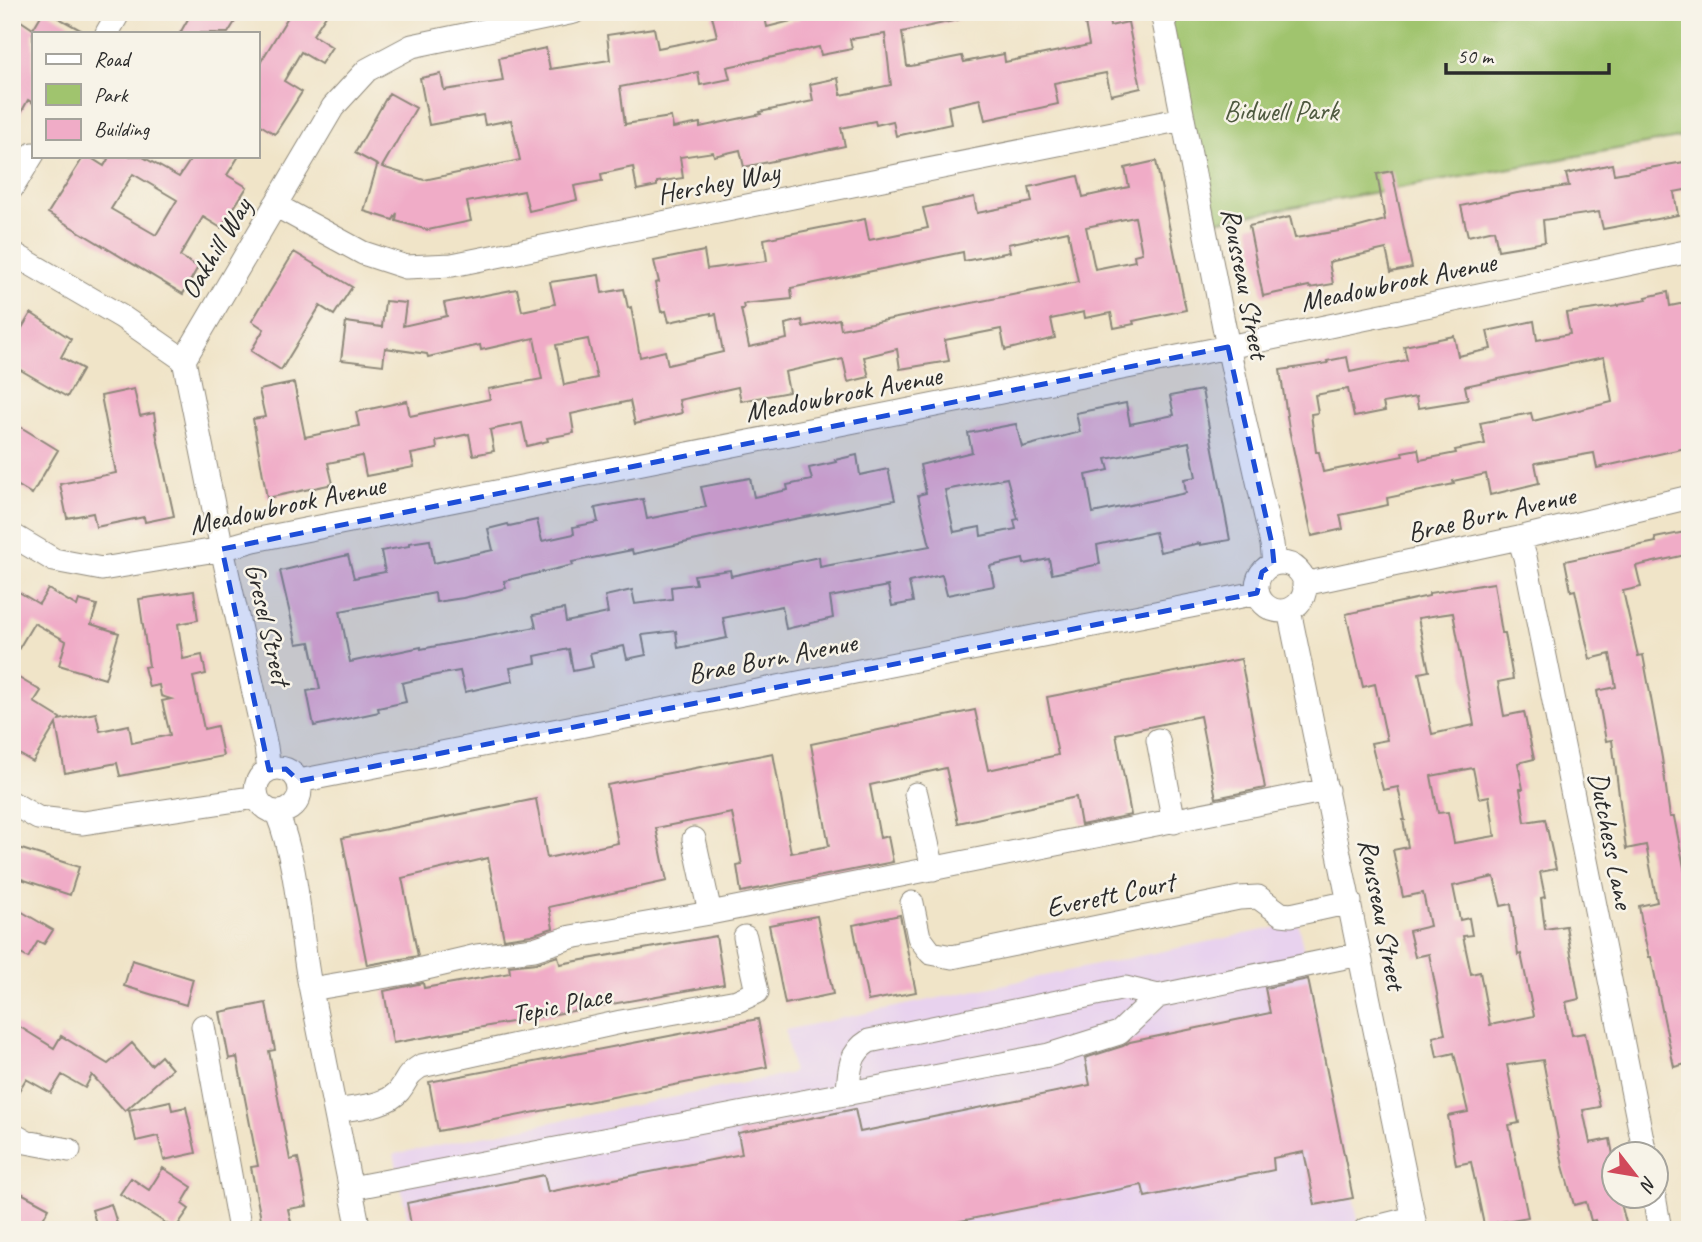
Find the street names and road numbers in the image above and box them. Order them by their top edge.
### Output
street label: Hershey Way [654,153,785,211]
street label: Oakhill Way [172,189,260,305]
street label: Rousseau Street [1214,205,1278,364]
street label: Meadowbrook Avenue [1297,243,1501,319]
street label: Meadowbrook Avenue [742,357,946,430]
street label: Meadowbrook Avenue [186,466,390,542]
street label: Brae Burn Avenue [1404,477,1580,550]
street label: Gresel Street [238,560,300,692]
street label: Brae Burn Avenue [685,624,861,691]
street label: Dutchess Lane [1581,769,1642,913]
street label: Rousseau Street [1351,836,1415,995]
street label: Everett Court [1043,863,1181,925]
street label: Tepic Place [508,977,616,1032]

